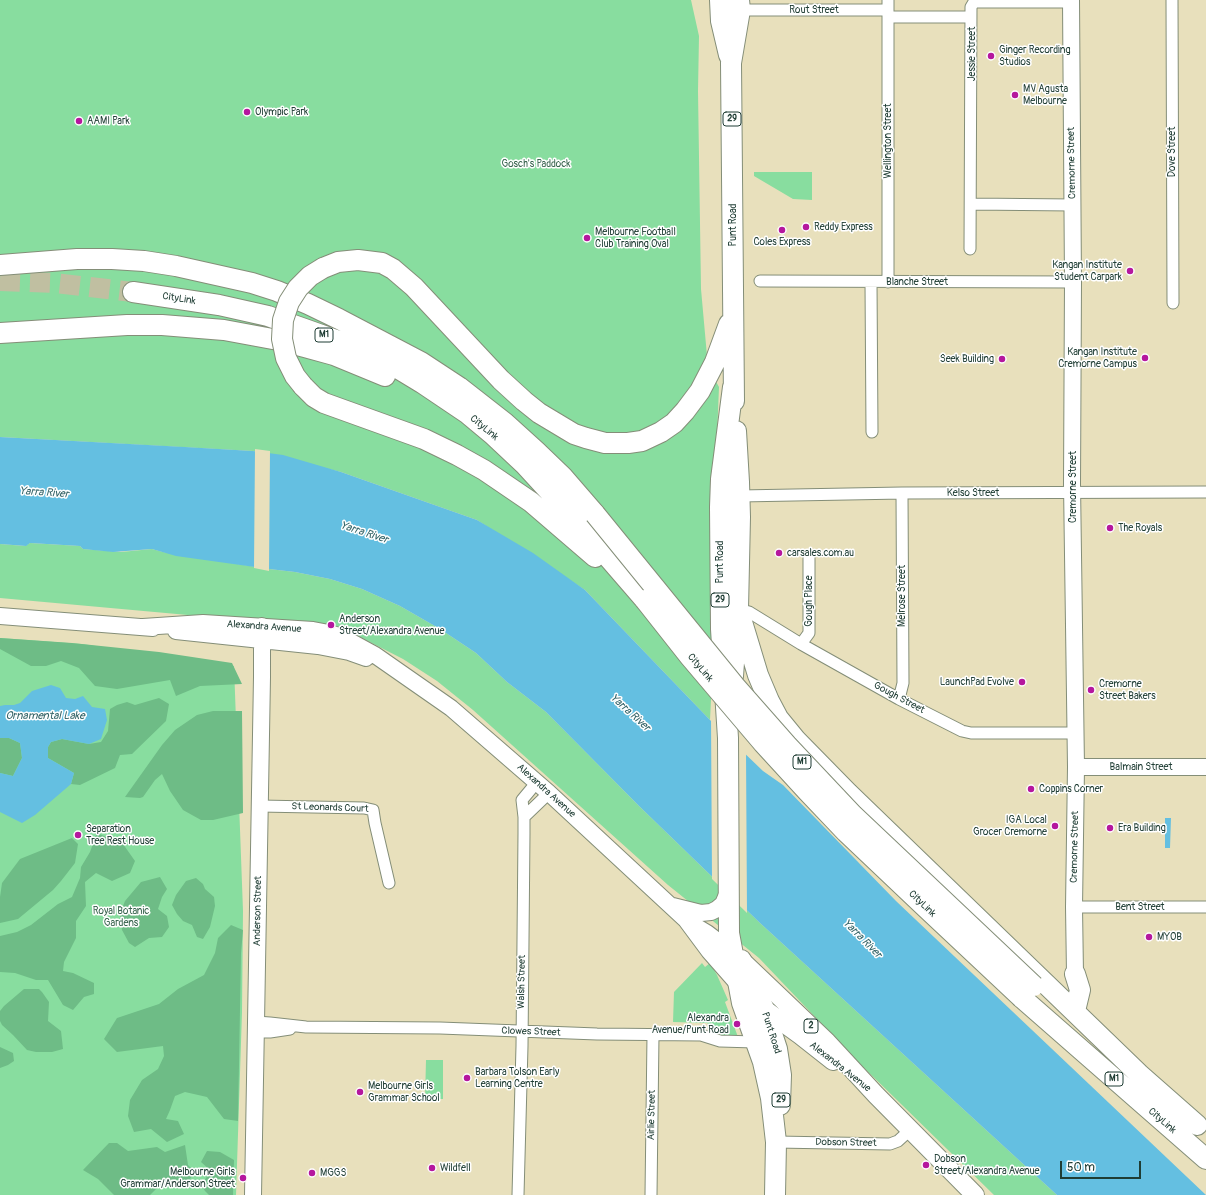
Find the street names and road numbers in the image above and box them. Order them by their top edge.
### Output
street label: Rout Street [789,4,839,16]
street label: Jessie Street [966,27,978,81]
street label: Wellington Street [882,104,894,178]
road number: 29 [723,112,741,126]
street label: Cremorne Street [1065,127,1079,199]
street label: Dove Street [1166,127,1178,177]
street label: Punt Road [727,203,739,247]
street label: Blanche Street [886,276,948,288]
street label: CityLink [162,290,196,308]
road number: M1 [315,328,333,342]
street label: CityLink [467,413,501,443]
street label: Cremorne Street [1067,451,1079,523]
street label: Kelso Street [947,487,999,499]
street label: Punt Road [714,540,726,584]
street label: Melrose Street [896,565,908,627]
street label: Gough Place [803,575,815,627]
road number: 29 [711,593,729,607]
street label: Alexandra Avenue [226,618,302,636]
street label: CityLink [685,651,715,685]
street label: Gough Street [871,680,927,716]
road number: M1 [793,755,811,769]
street label: Balmain Street [1110,761,1172,773]
street label: Alexandra Avenue [514,762,578,820]
street label: St Leonards Court [291,801,369,815]
street label: Cremorne Street [1068,811,1082,883]
street label: Anderson Street [251,876,265,946]
street label: CityLink [906,888,938,920]
street label: Bent Street [1115,901,1165,913]
street label: Walsh Street [516,955,528,1009]
street label: Punt Road [759,1011,783,1055]
road number: 2 [804,1019,818,1033]
street label: Clowes Street [501,1025,561,1039]
street label: Alexandra Avenue [807,1039,873,1095]
road number: M1 [1105,1072,1123,1086]
street label: Airlie Street [646,1090,658,1140]
road number: 29 [772,1093,790,1107]
street label: CityLink [1145,1106,1179,1136]
street label: Dobson Street [815,1136,877,1150]

